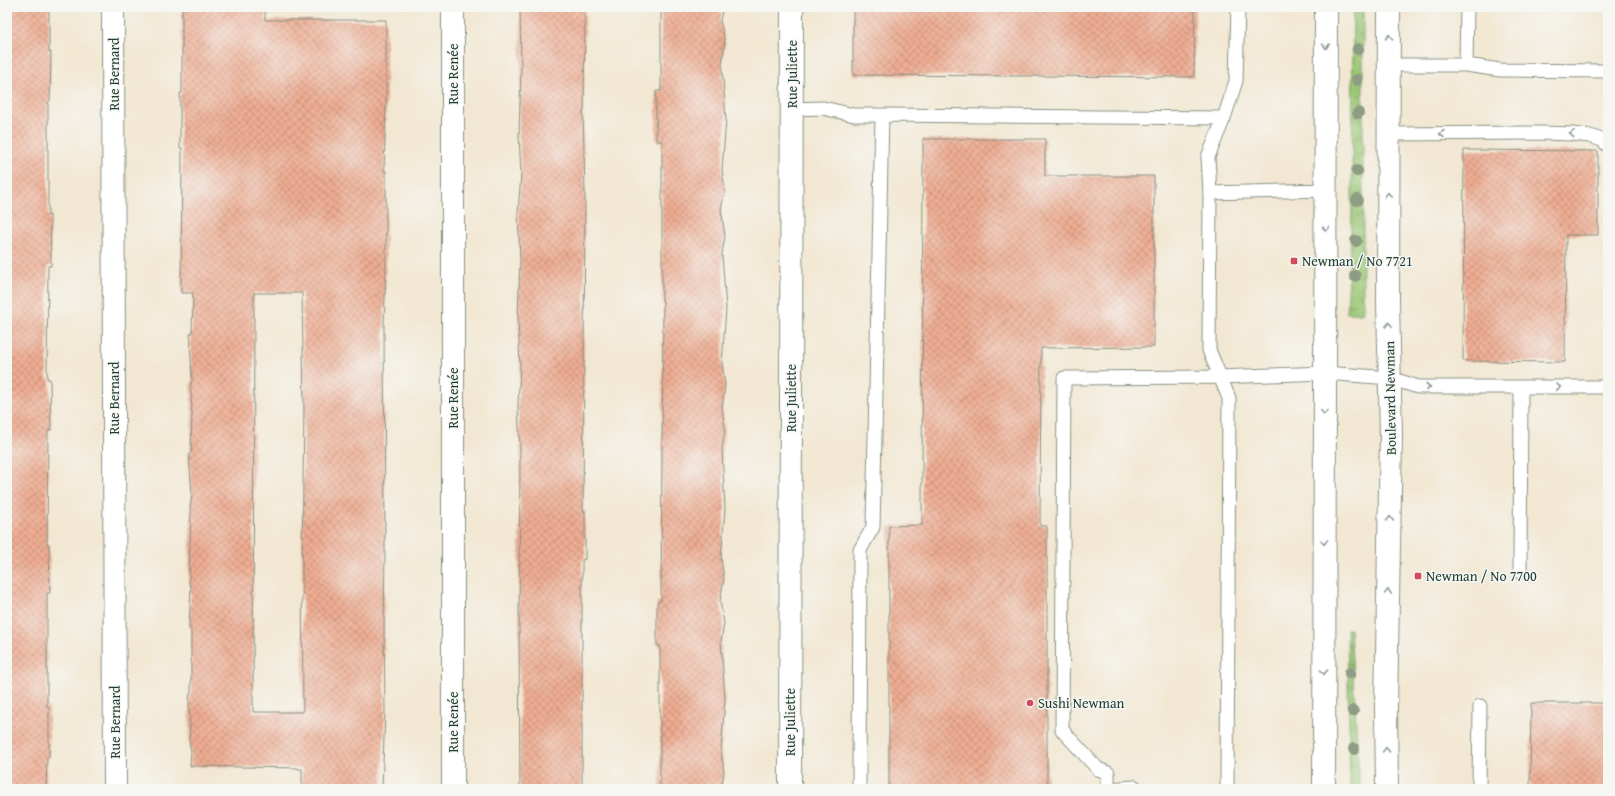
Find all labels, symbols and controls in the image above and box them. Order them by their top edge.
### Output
one-way arrow [1385,34,1393,40]
street label: Rue Bernard [104,37,124,111]
street label: Rue Juliette [782,39,802,108]
street label: Rue Renée [443,43,463,104]
one-way arrow [1322,43,1330,49]
one-way arrow [1439,130,1445,138]
one-way arrow [1569,130,1575,139]
one-way arrow [1384,192,1392,198]
one-way arrow [1322,226,1330,232]
place label: Newman / No 7721 [1302,251,1413,271]
marker: Newman / No 7721 [1289,256,1299,266]
one-way arrow [1385,322,1393,328]
street label: Boulevard Newman [1379,341,1401,455]
street label: Rue Bernard [104,361,124,435]
street label: Rue Juliette [781,363,801,432]
street label: Rue Renée [443,367,463,428]
one-way arrow [1425,383,1431,391]
one-way arrow [1555,383,1561,391]
one-way arrow [1320,409,1329,415]
one-way arrow [1385,516,1394,522]
one-way arrow [1320,539,1328,545]
place label: Newman / No 7700 [1426,566,1537,586]
marker: Newman / No 7700 [1413,571,1423,581]
one-way arrow [1384,589,1392,595]
one-way arrow [1320,669,1328,675]
street label: Rue Bernard [105,685,125,759]
street label: Rue Juliette [780,687,800,756]
street label: Rue Renée [443,691,463,752]
place label: Sushi Newman [1038,693,1125,713]
marker: Sushi Newman [1025,698,1035,708]
one-way arrow [1382,747,1391,753]

